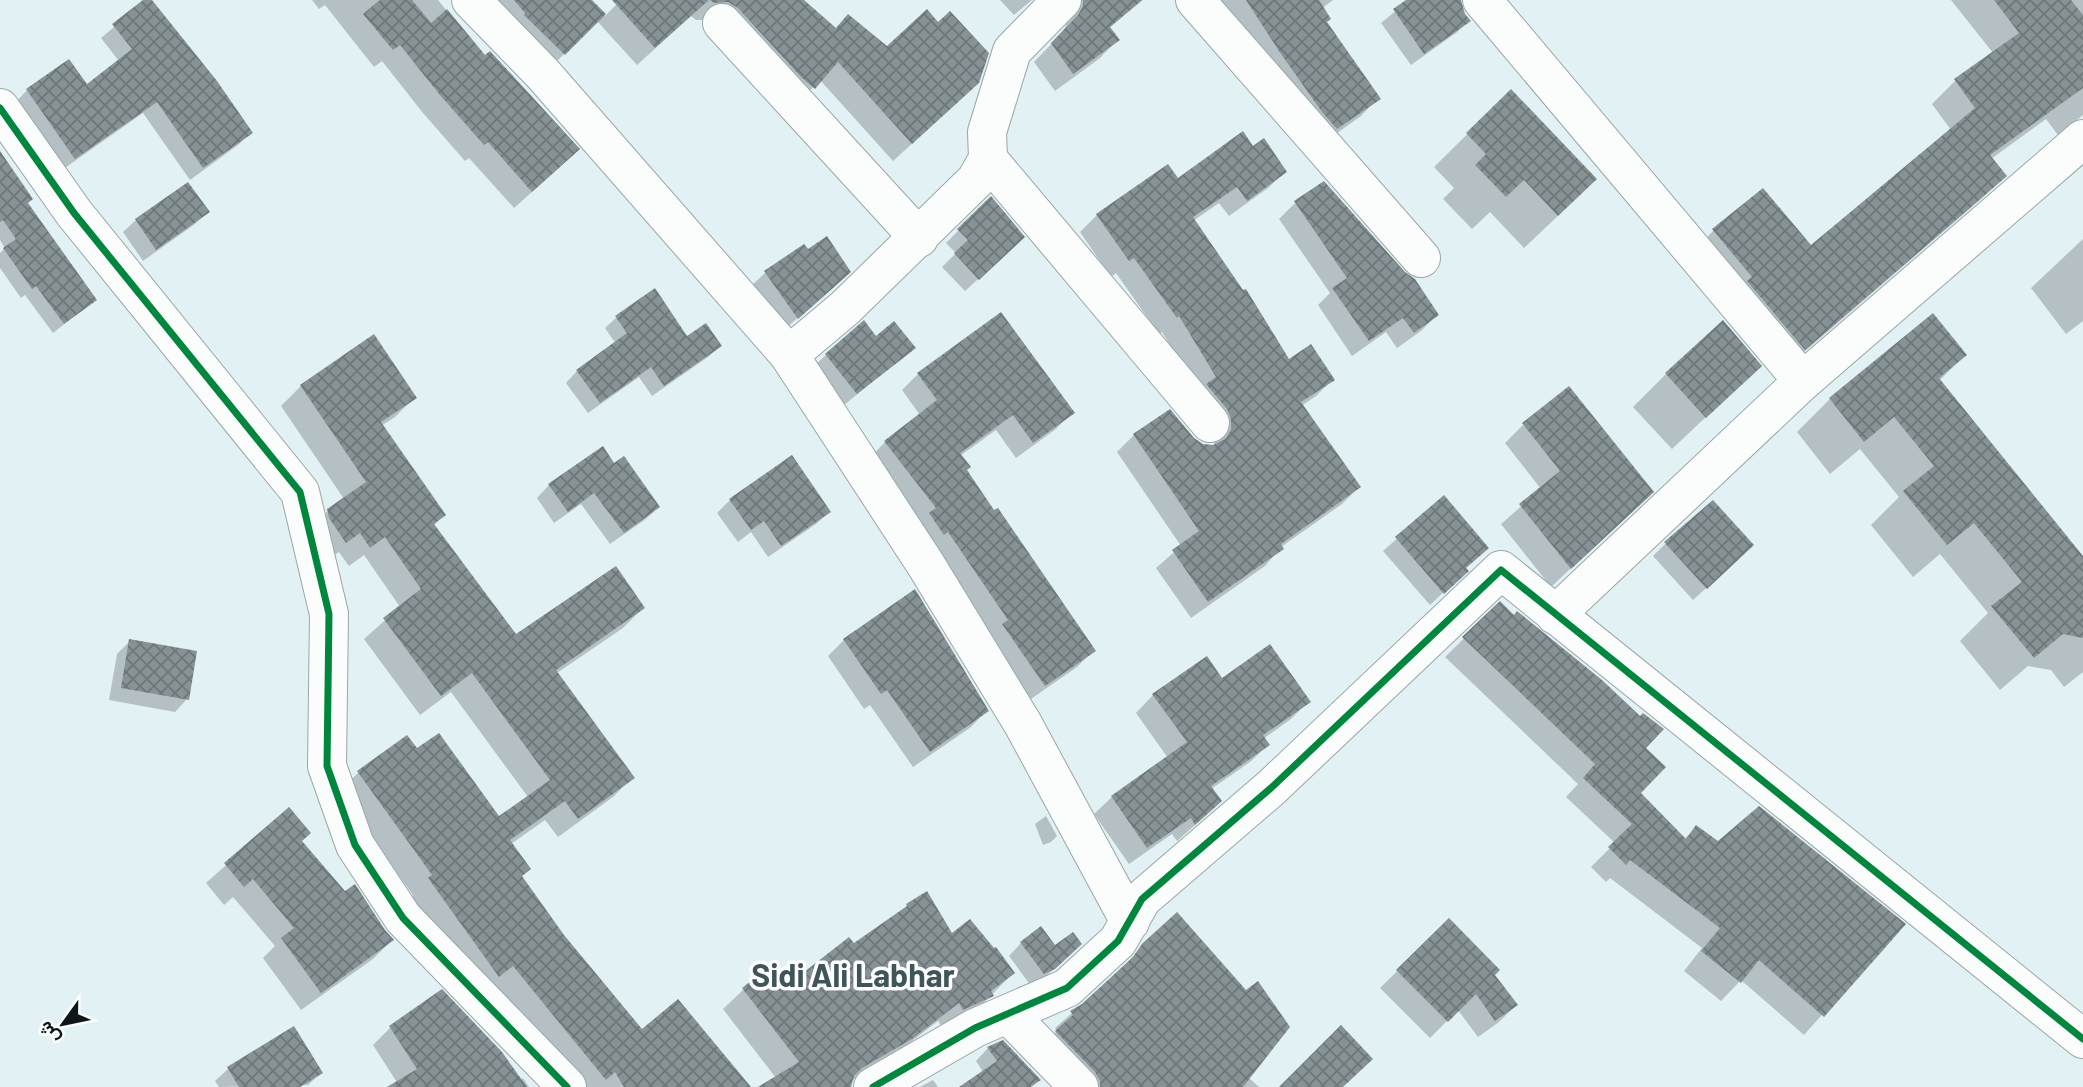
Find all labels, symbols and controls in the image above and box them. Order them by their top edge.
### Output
district label: Sidi Ali Labhar [751,955,955,993]
north arrow [28,989,98,1059]
text: ش [32,1017,65,1049]

